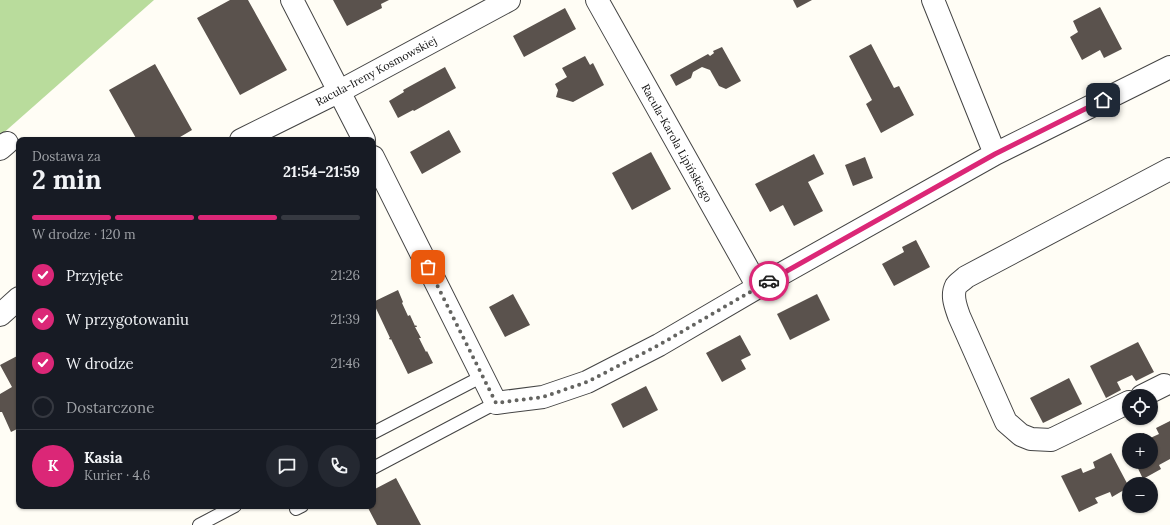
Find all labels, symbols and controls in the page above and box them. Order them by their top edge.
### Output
street label: Racula-Ireny Kosmowskiej [313,33,439,109]
street label: Racula-Karola Lipińskiego [639,81,715,205]
pin [1086,83,1120,117]
icon: home [1092,89,1114,111]
text: Dostawa za [32,148,101,165]
text: 21:54–21:59 [283,162,360,181]
text: 2 min [32,163,102,196]
text: W drodze · 120 m [32,226,136,243]
pin [411,250,445,284]
icon: bag [417,256,439,278]
courier [749,261,789,301]
icon: check [32,264,54,286]
text: Przyjęte [66,266,123,285]
text: 21:26 [331,267,360,284]
icon: car [758,270,780,292]
icon: check [32,308,54,330]
text: W przygotowaniu [66,310,189,329]
text: 21:39 [330,311,360,328]
icon: check [32,352,54,374]
text: W drodze [66,354,134,373]
text: 21:46 [330,355,360,372]
map controls [1122,389,1158,513]
button: locate [1122,389,1158,425]
text: Dostarczone [66,398,154,417]
button: + [1122,433,1158,469]
button: chat [266,445,308,487]
button: phone [318,445,360,487]
text: Kasia [84,448,123,467]
text: K [48,456,58,475]
text: Kurier · 4.6 [84,467,150,484]
button: − [1122,477,1158,513]

